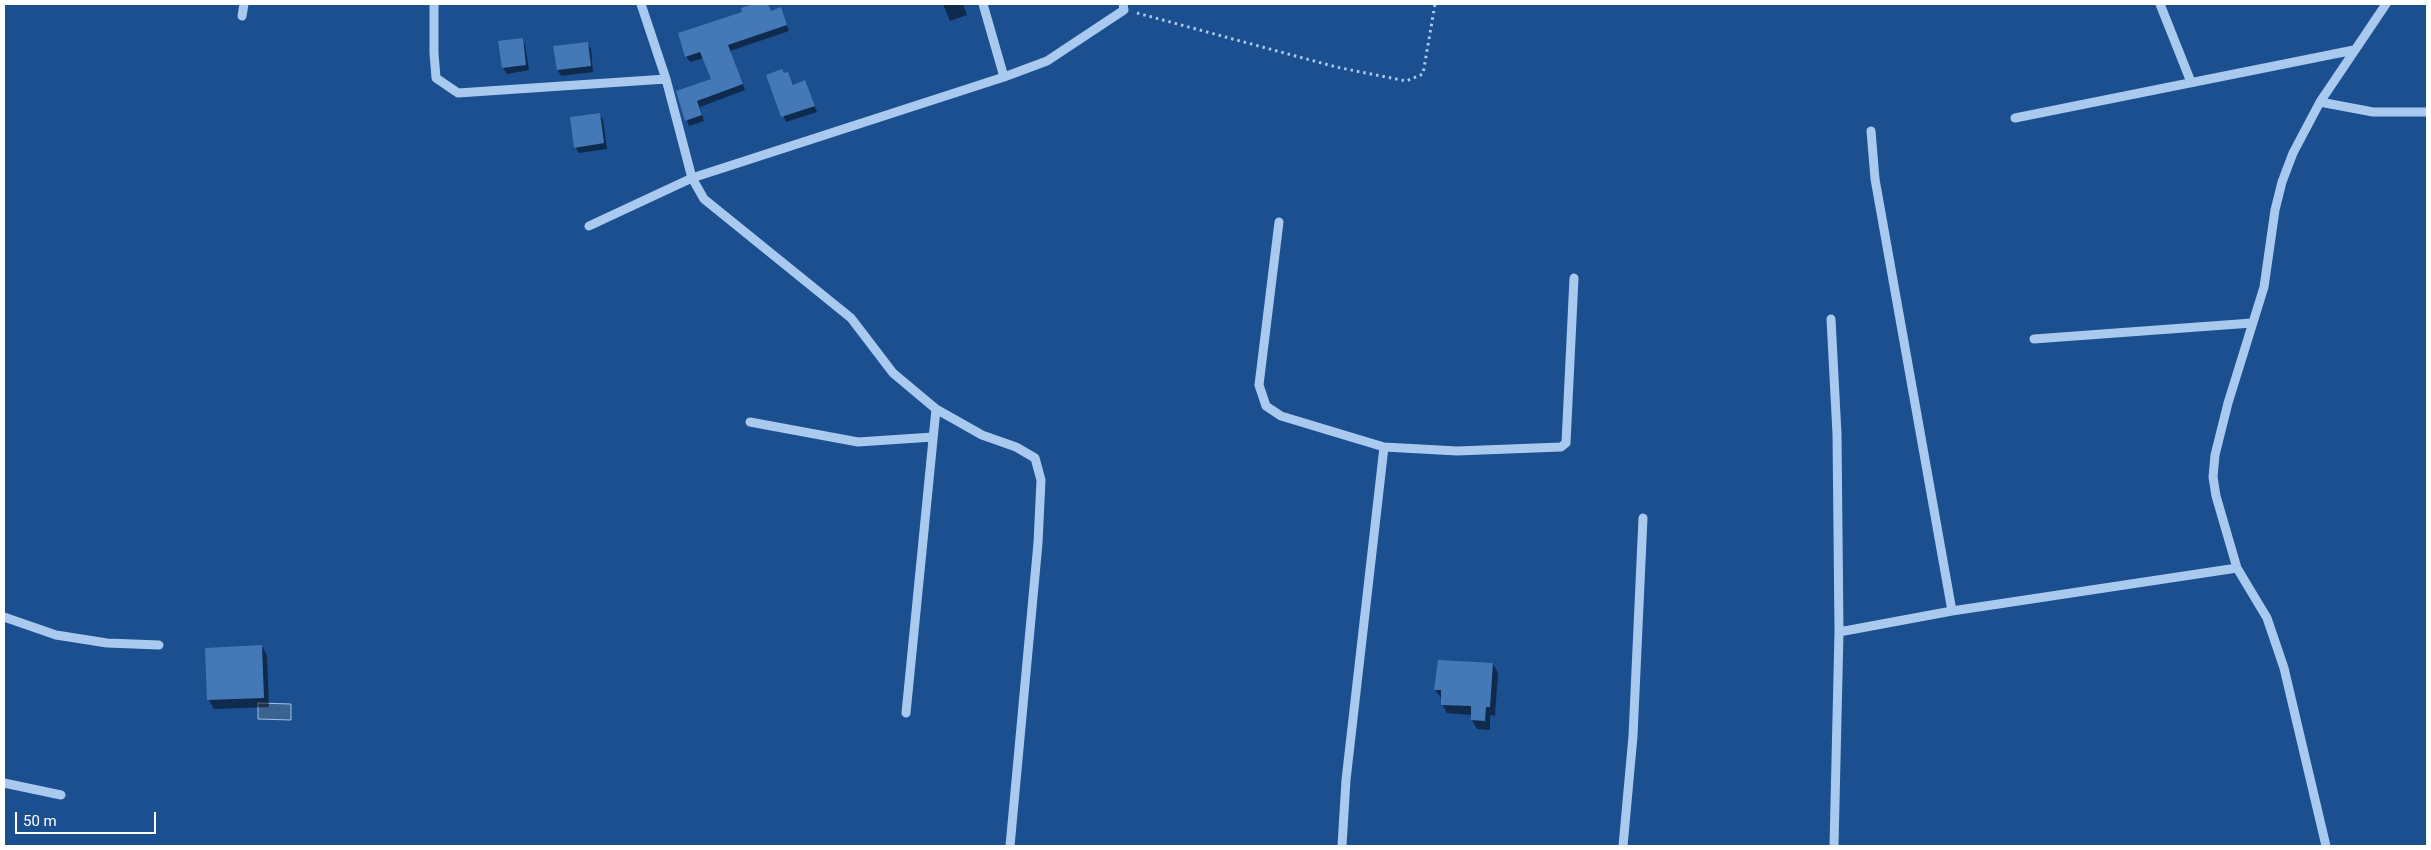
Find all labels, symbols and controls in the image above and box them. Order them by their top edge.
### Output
scale bar [18,802,159,834]
text: 50 m [23,812,57,830]

